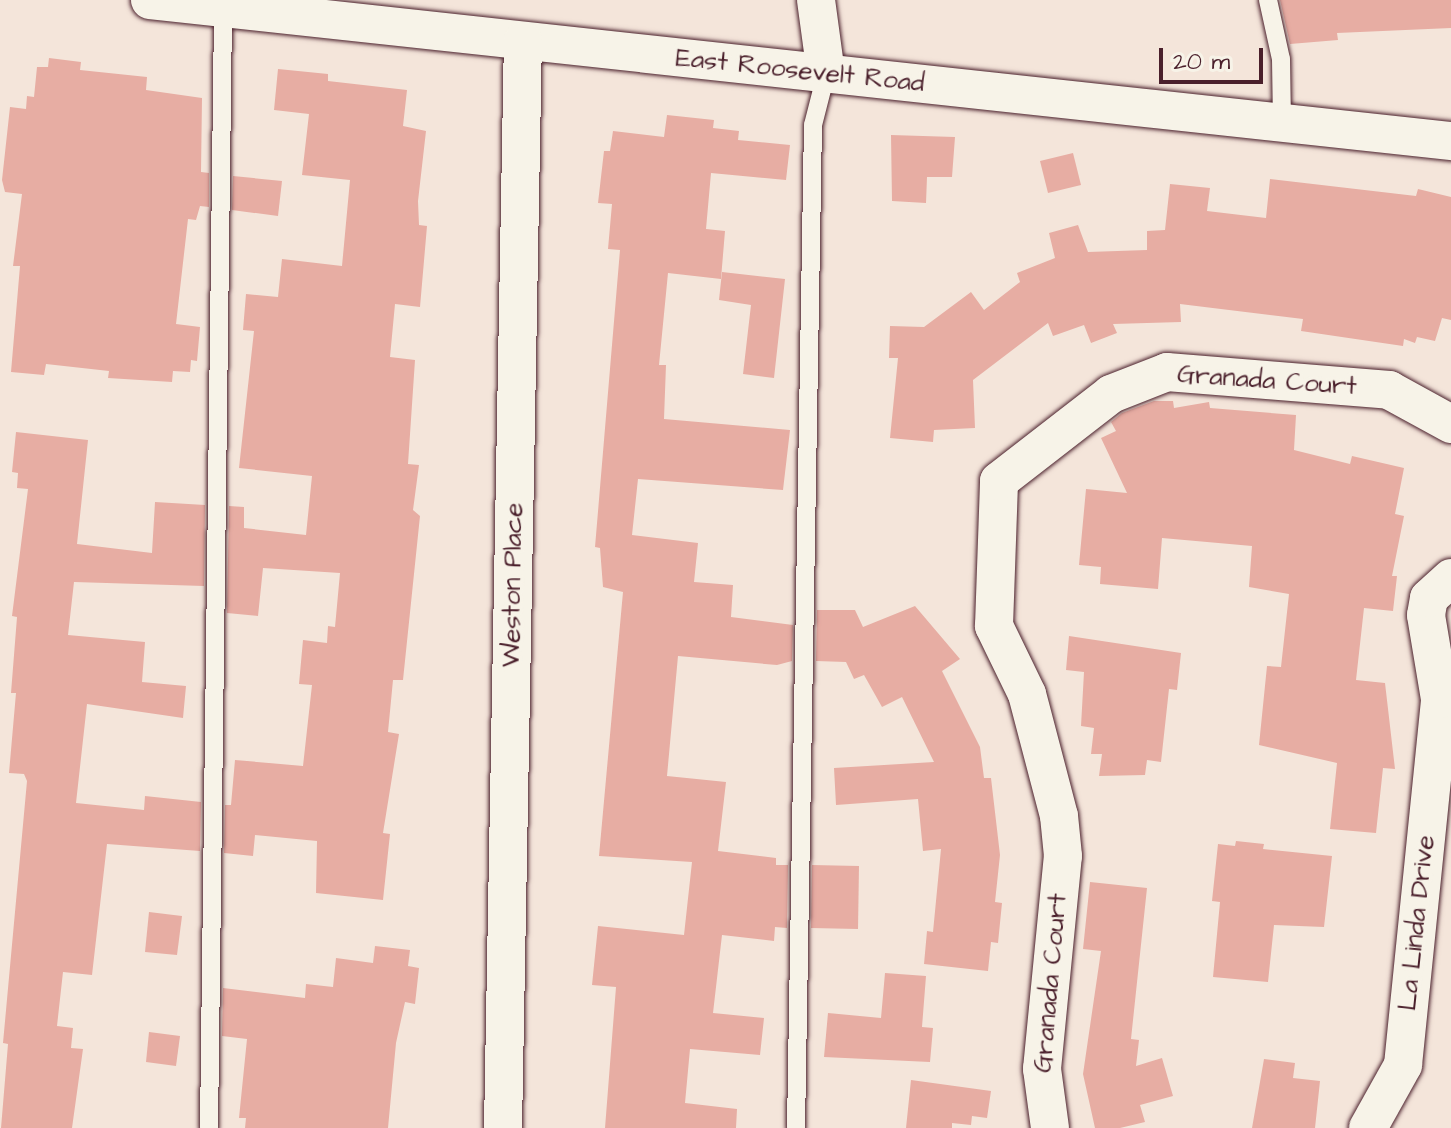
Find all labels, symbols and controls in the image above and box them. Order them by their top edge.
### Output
scale bar [1163,32,1267,82]
street label: East Roosevelt Road [674,42,926,100]
text: 20 m [1173,45,1230,79]
street label: Granada Court [1176,359,1358,403]
street label: Weston Place [496,502,530,668]
street label: La Linda Drive [1392,834,1442,1012]
street label: Granada Court [1028,892,1074,1074]

